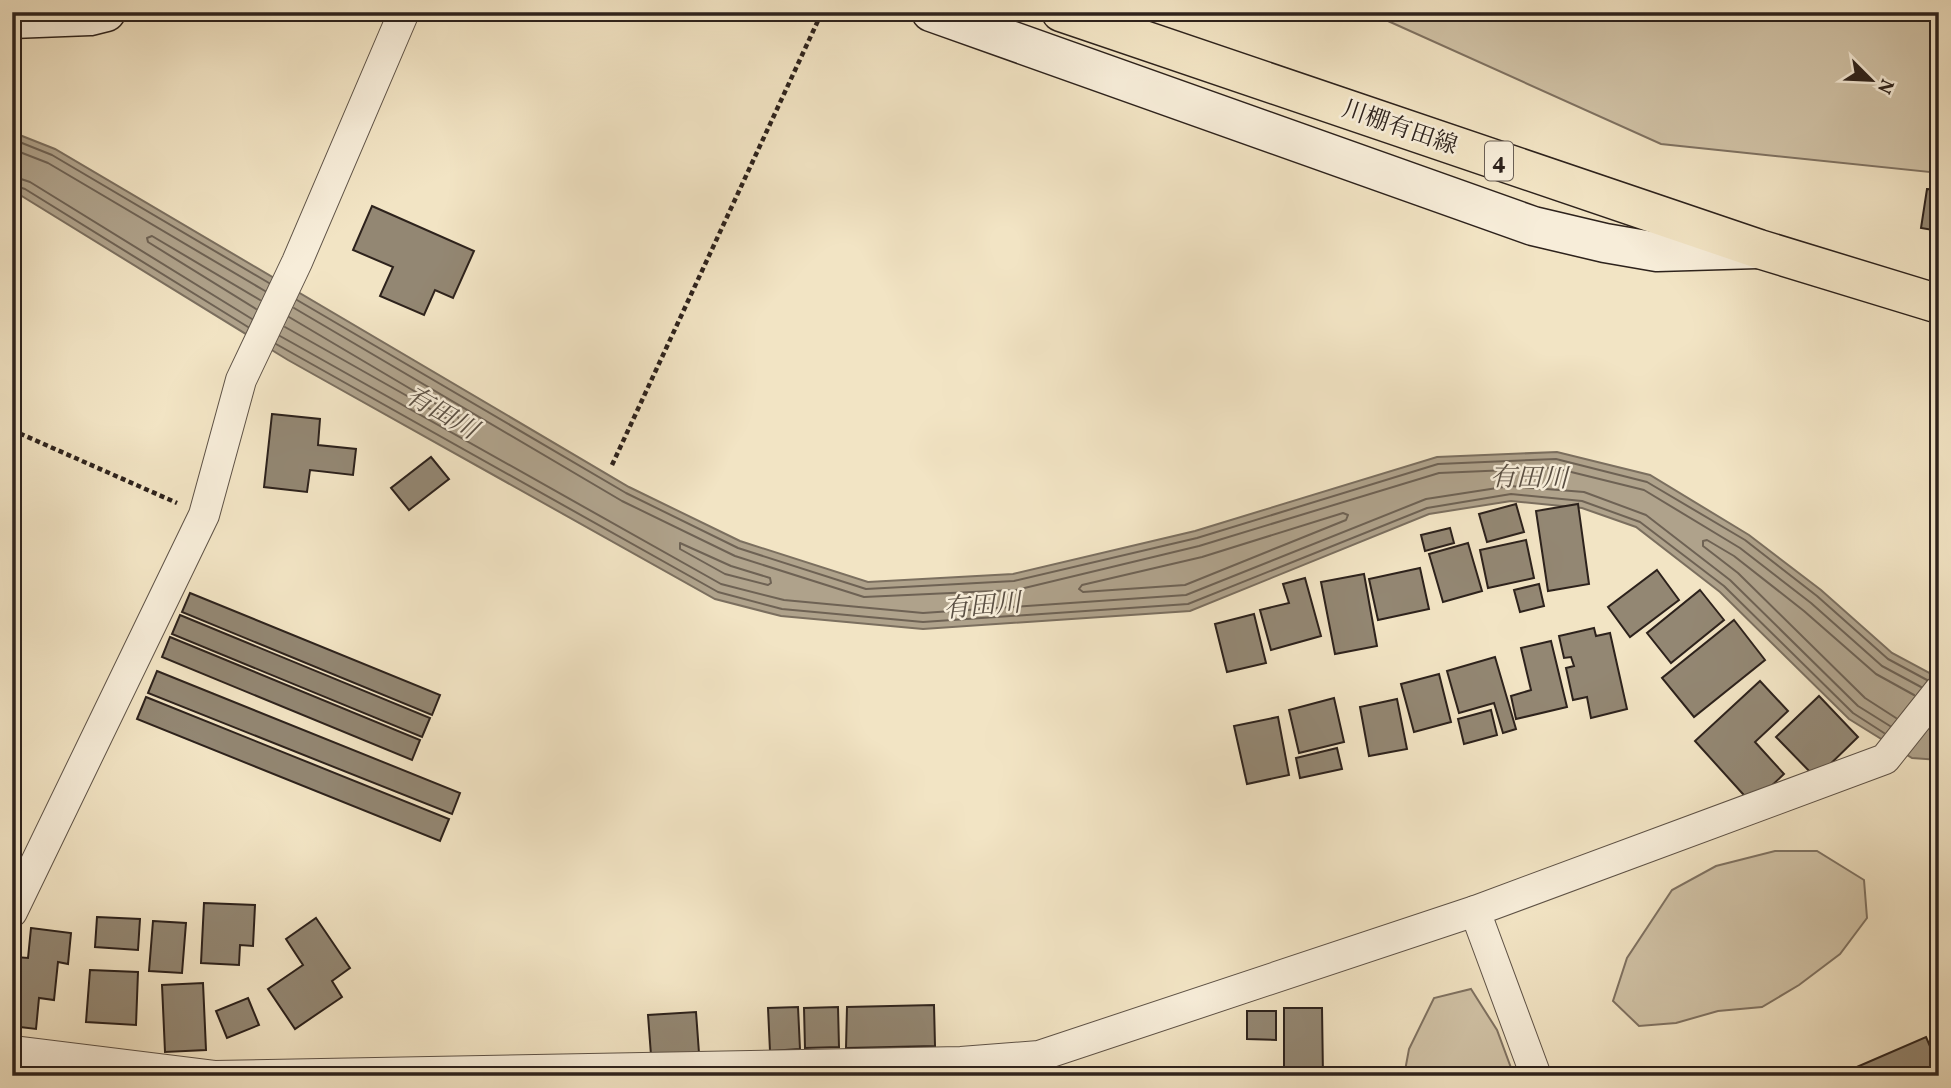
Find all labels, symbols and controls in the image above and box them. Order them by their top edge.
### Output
north arrow [1836,46,1906,116]
text: N [1870,75,1899,98]
street label: 川棚有田線 [1337,93,1462,164]
road number: 4 [1485,142,1513,180]
water label: 有田川 [398,379,486,450]
water label: 有田川 [1490,460,1571,498]
water label: 有田川 [942,585,1026,628]

